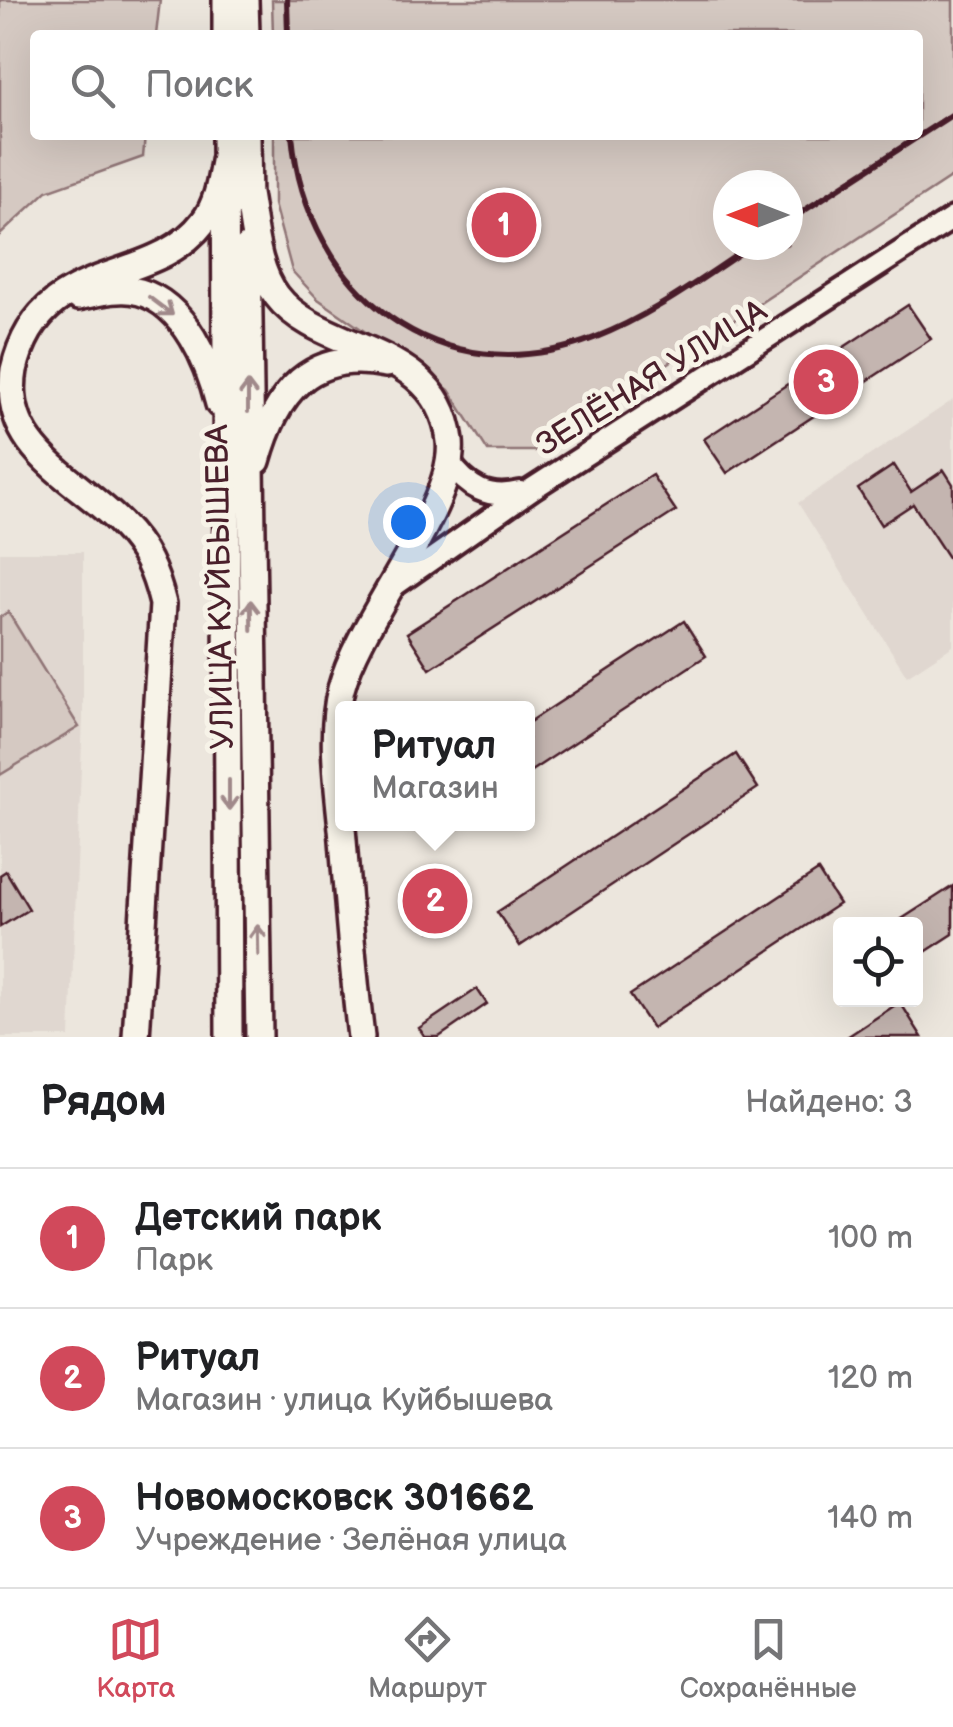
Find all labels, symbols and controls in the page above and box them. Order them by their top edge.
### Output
search box [30,30,923,140]
icon: search [65,58,120,113]
text: Поиск [145,63,253,108]
north arrow [713,170,803,260]
pin: 1 [472,188,536,262]
street label: ЗЕЛЁНАЯ УЛИЦА [529,291,775,465]
one-way arrow [147,296,174,317]
pin: 3 [794,344,858,420]
one-way arrow [238,382,258,414]
street label: УЛИЦА КУЙБЫШЕВА [198,423,243,750]
your location [383,497,434,548]
one-way arrow [242,599,261,631]
popup [335,701,535,831]
text: Ритуал [371,724,496,769]
text: Магазин [371,769,499,808]
one-way arrow [220,778,238,811]
pin: 2 [402,864,468,938]
map controls [833,917,923,1007]
button: locate [833,917,923,1007]
one-way arrow [248,924,268,956]
text: Рядом [40,1077,167,1128]
text: Найдено: 3 [745,1083,913,1122]
text: Детский парк [135,1196,381,1241]
text: 1 [66,1219,79,1258]
text: 100 m [828,1219,913,1258]
text: Парк [135,1241,213,1280]
text: Ритуал [135,1336,260,1381]
text: 2 [63,1359,82,1398]
text: 120 m [828,1359,913,1398]
text: Магазин · улица Куйбышева [135,1381,553,1420]
text: Новомосковск 301662 [135,1476,534,1521]
text: 3 [63,1499,82,1538]
text: 140 m [827,1499,913,1538]
text: Учреждение · Зелёная улица [135,1521,567,1560]
tab: Карта [96,1612,175,1705]
tab: Маршрут [368,1612,487,1705]
tab: Сохранённые [680,1612,857,1705]

